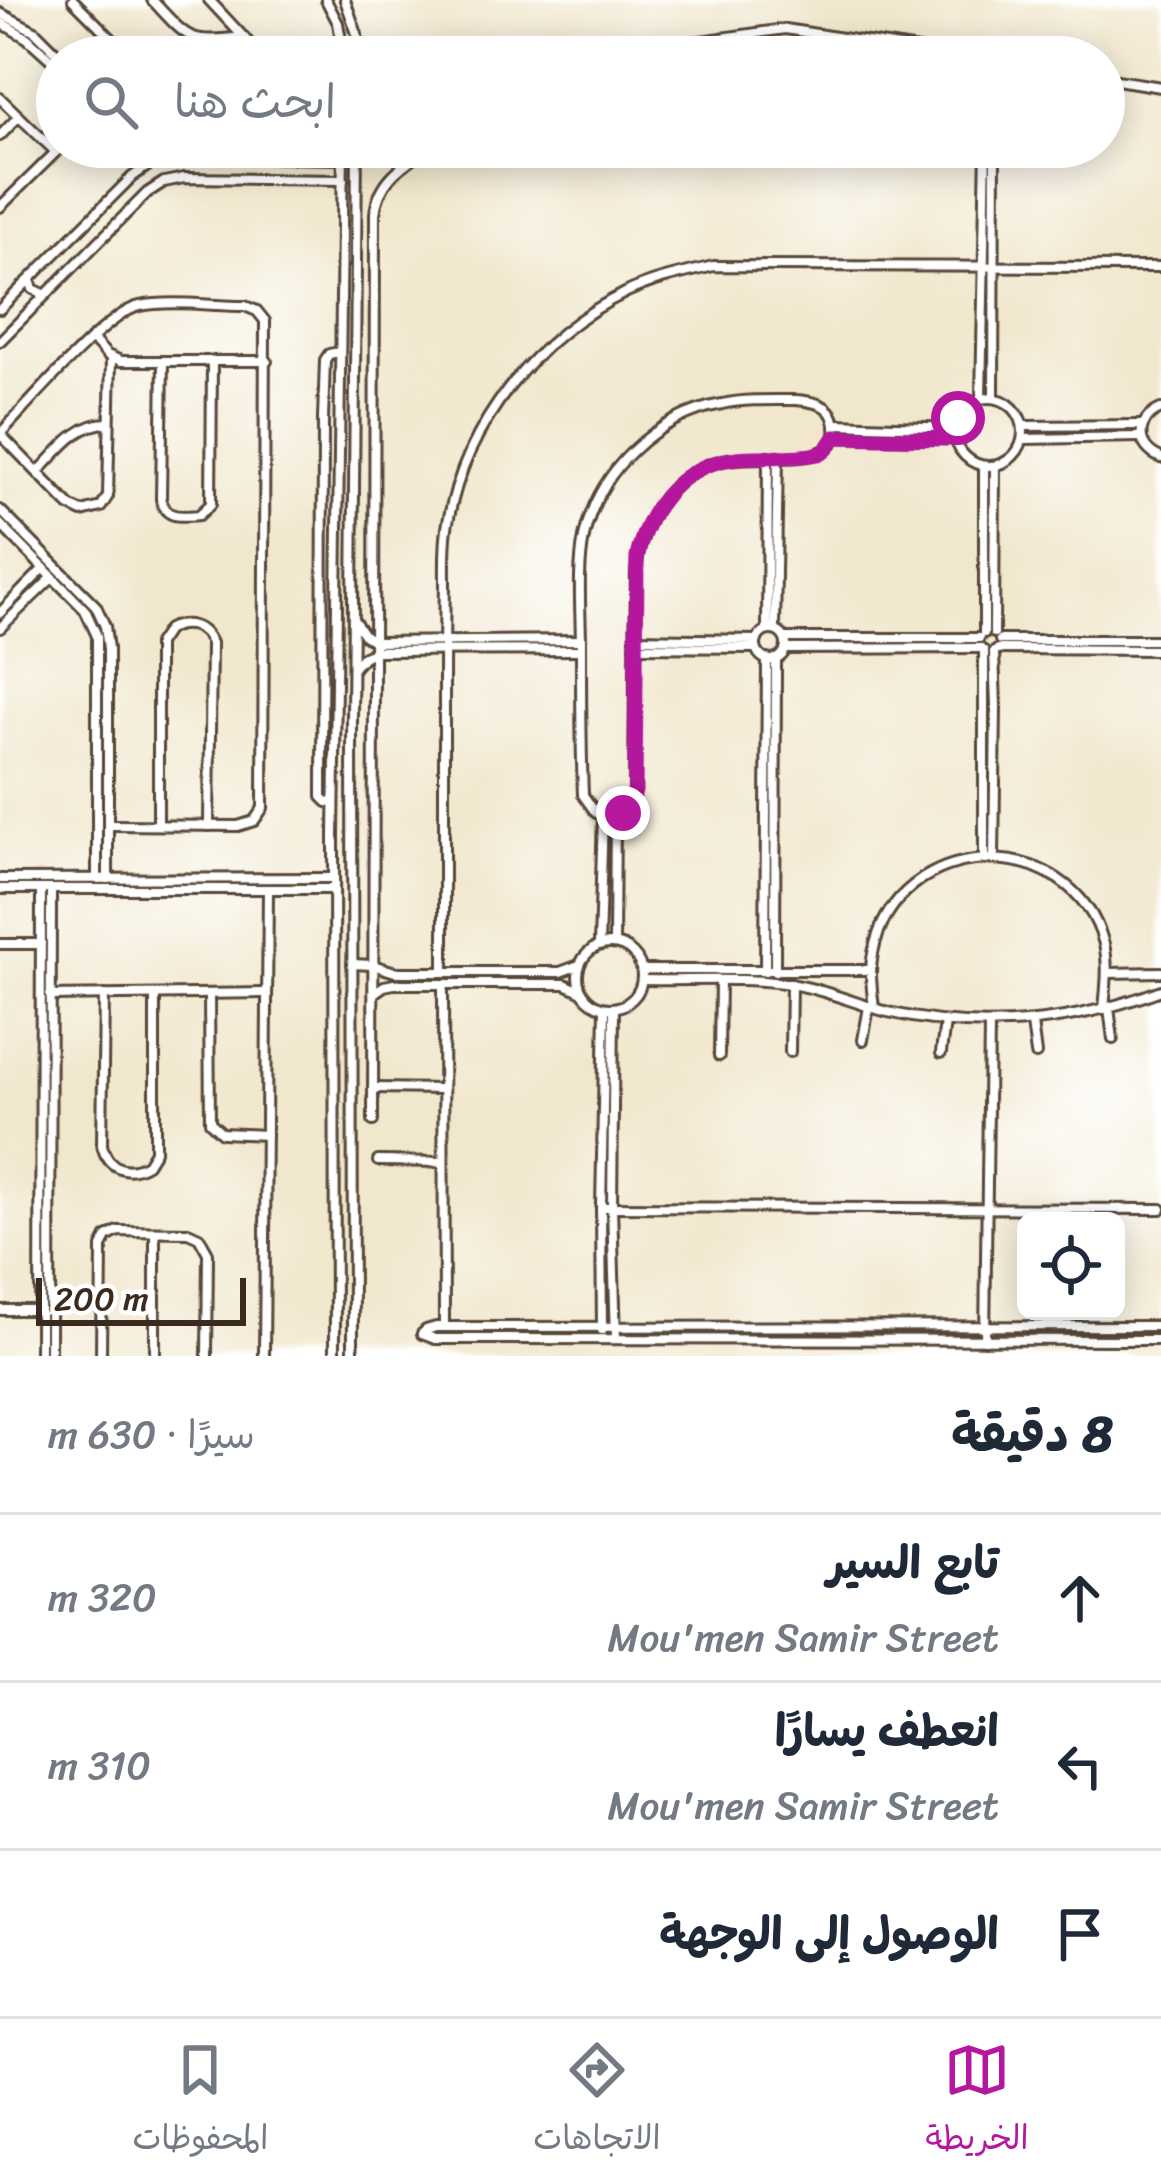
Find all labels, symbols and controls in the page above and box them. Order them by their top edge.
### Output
search box [36,36,1125,168]
text: ابحث هنا [174,62,336,142]
icon: search [78,69,144,135]
route start [931,391,985,445]
route end [596,786,650,840]
map controls [1017,1212,1125,1320]
button: locate [1017,1212,1125,1320]
text: 200 m [54,1270,149,1328]
scale bar [36,1272,246,1325]
text: 8 دقيقة [951,1389,1113,1479]
text: سيرًا · 630 m [48,1400,255,1469]
text: تابع السير [827,1523,999,1603]
text: 320 m [48,1563,157,1632]
icon: ahead [1047,1565,1113,1631]
text: Mou'men Samir Street [608,1603,999,1672]
text: انعطف يسارًا [775,1691,999,1771]
text: 310 m [48,1731,151,1800]
icon: left [1047,1733,1113,1799]
text: Mou'men Samir Street [608,1771,999,1840]
text: الوصول إلى الوجهة [659,1894,999,1974]
icon: arrive [1047,1901,1113,1967]
tab: المحفوظات [132,2037,268,2167]
tab: الاتجاهات [533,2037,661,2167]
tab: الخريطة [926,2037,1029,2167]

